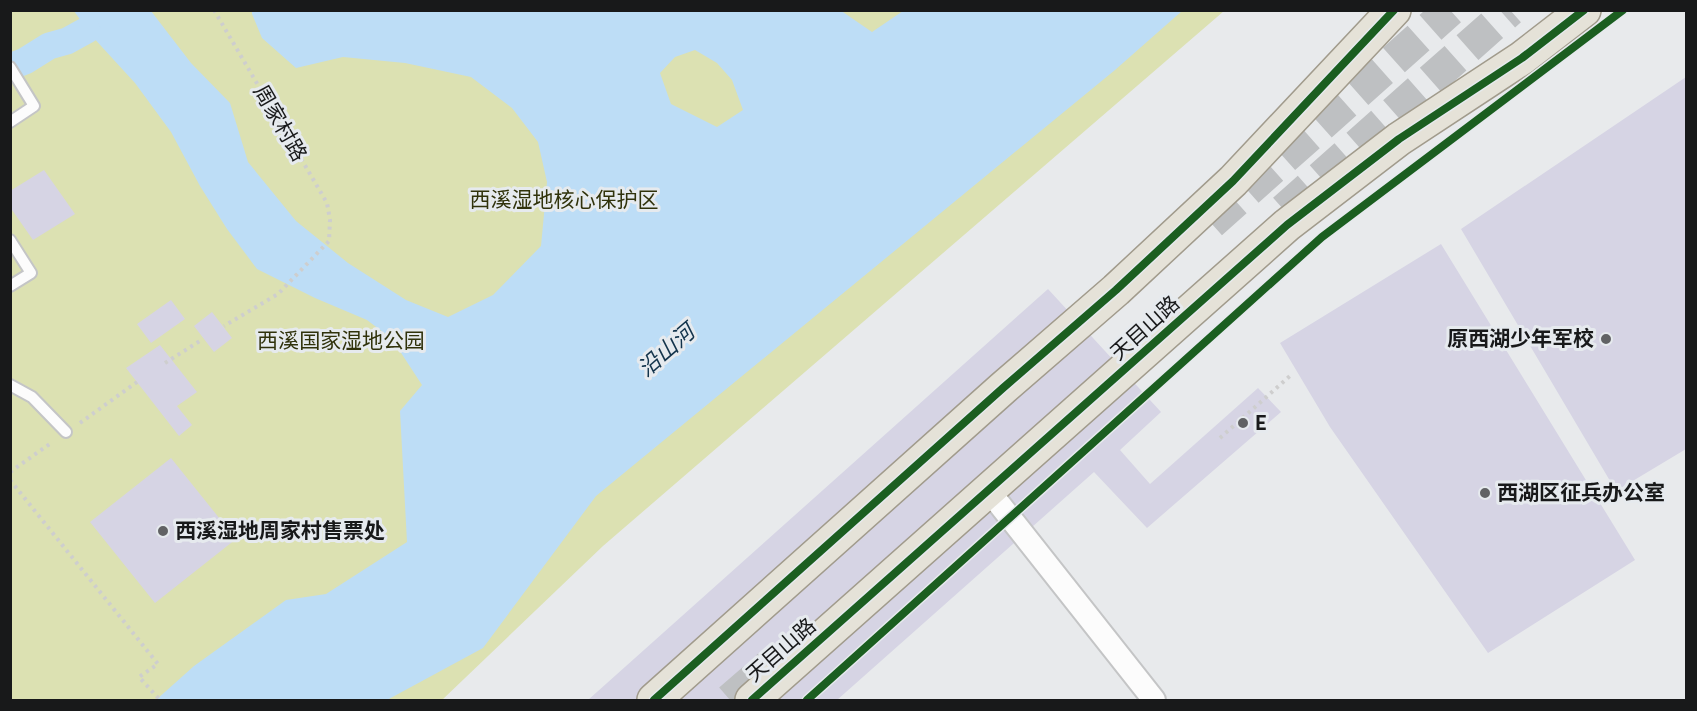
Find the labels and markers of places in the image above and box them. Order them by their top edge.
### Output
place label: 原西湖少年军校 [1447,322,1594,354]
marker: 原西湖少年军校 [1599,332,1613,346]
place label: E [1255,406,1267,438]
marker: E [1236,416,1250,430]
place label: 西湖区征兵办公室 [1497,476,1665,508]
marker: 西湖区征兵办公室 [1478,486,1492,500]
place label: 西溪湿地周家村售票处 [175,514,385,546]
marker: 西溪湿地周家村售票处 [156,524,170,538]

